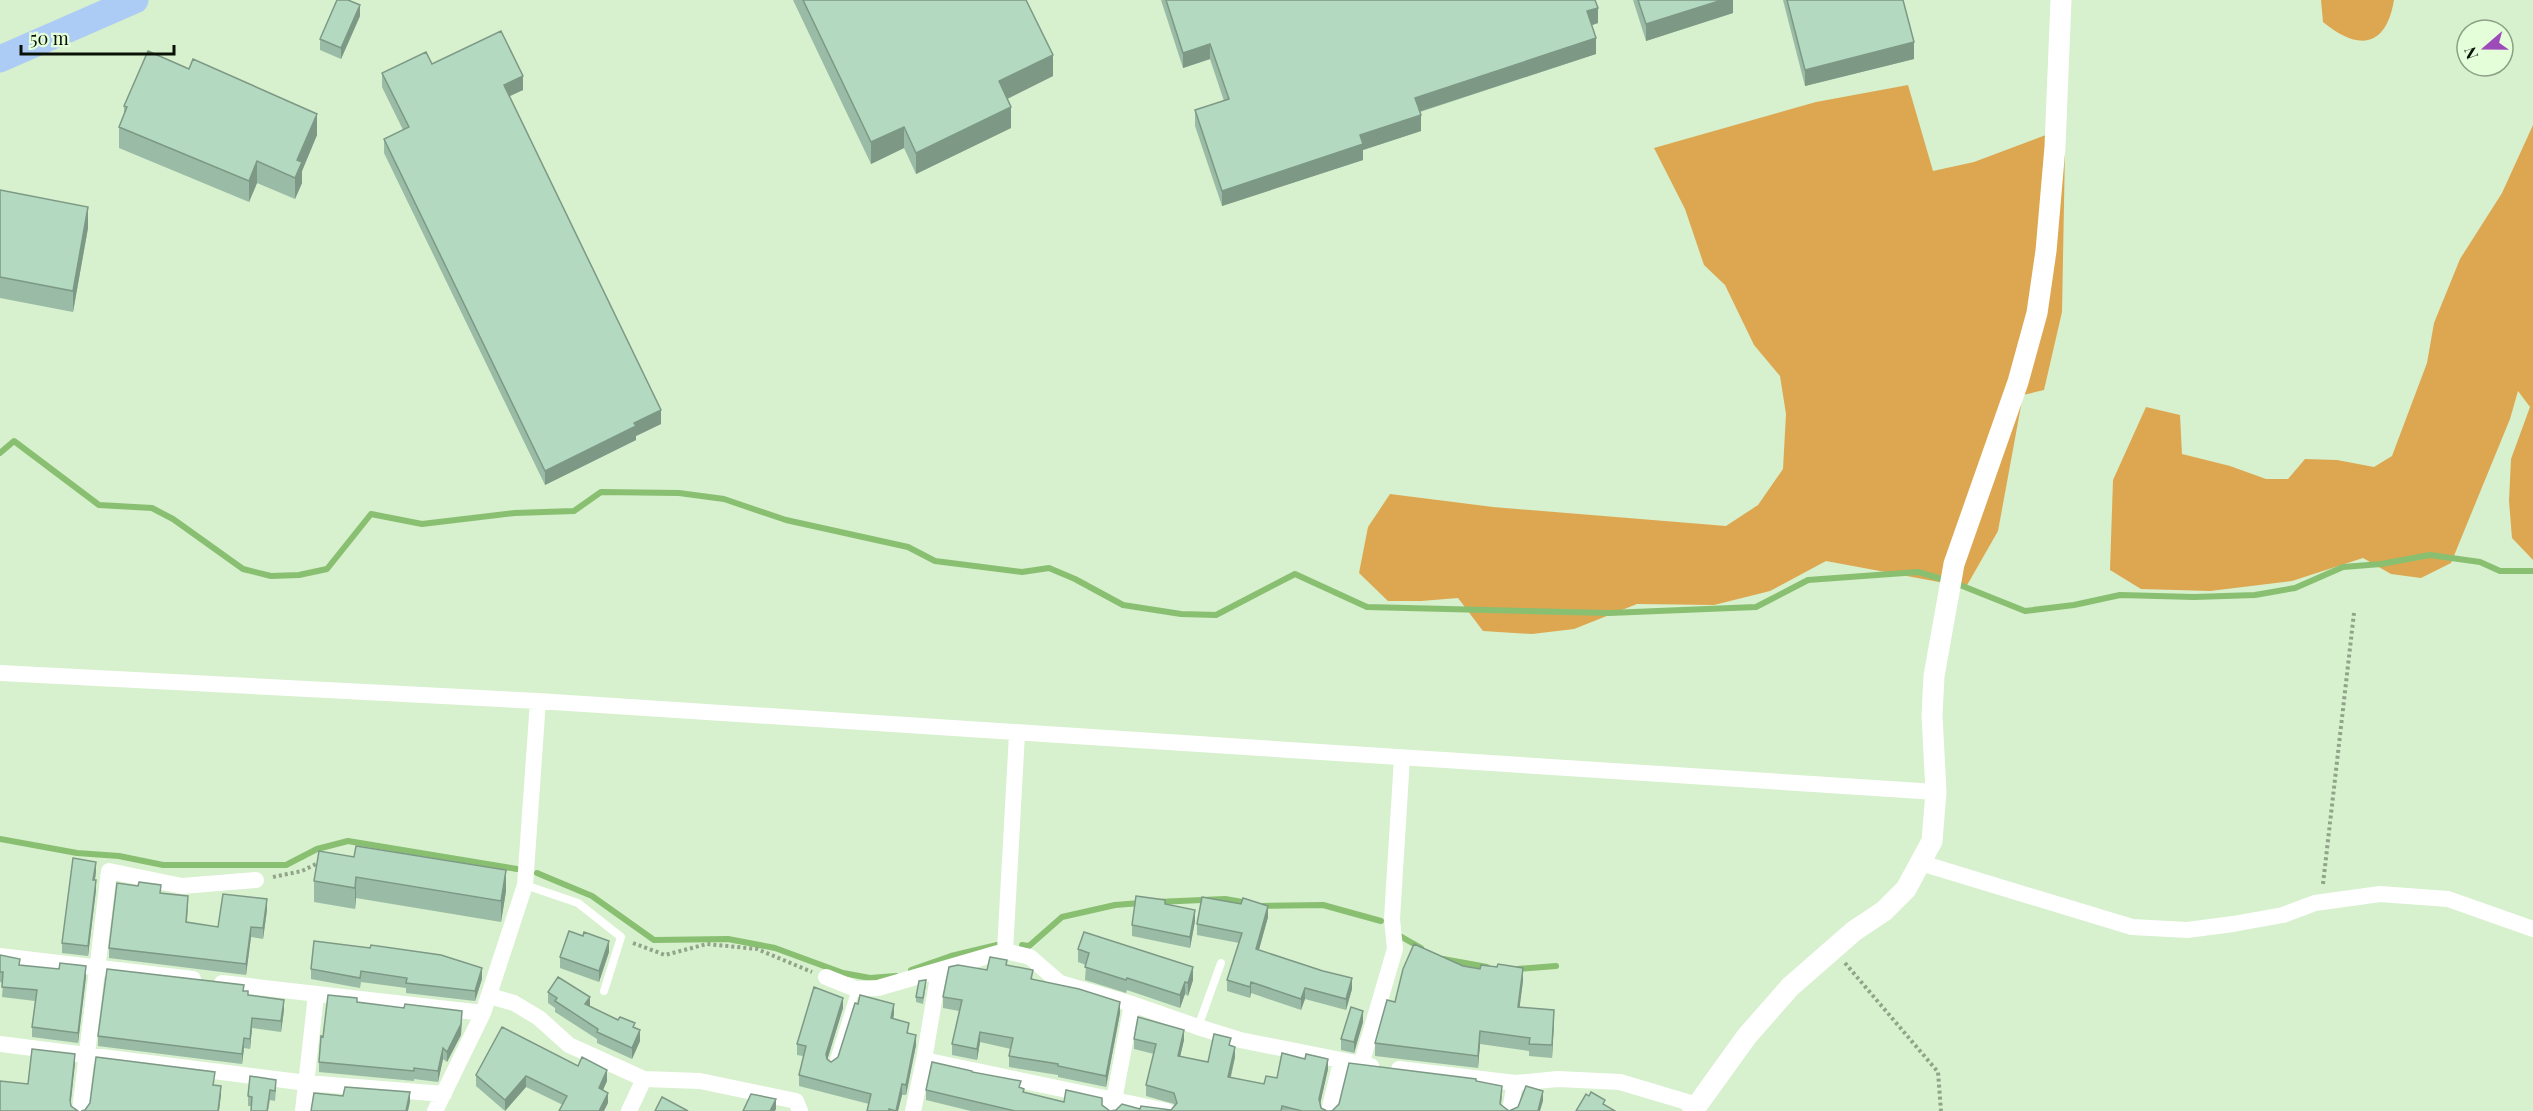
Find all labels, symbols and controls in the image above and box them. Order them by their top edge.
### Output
scale bar [21,18,174,56]
north arrow [2455,18,2515,78]
text: 50 m [30,26,69,50]
text: N [2458,44,2482,62]

